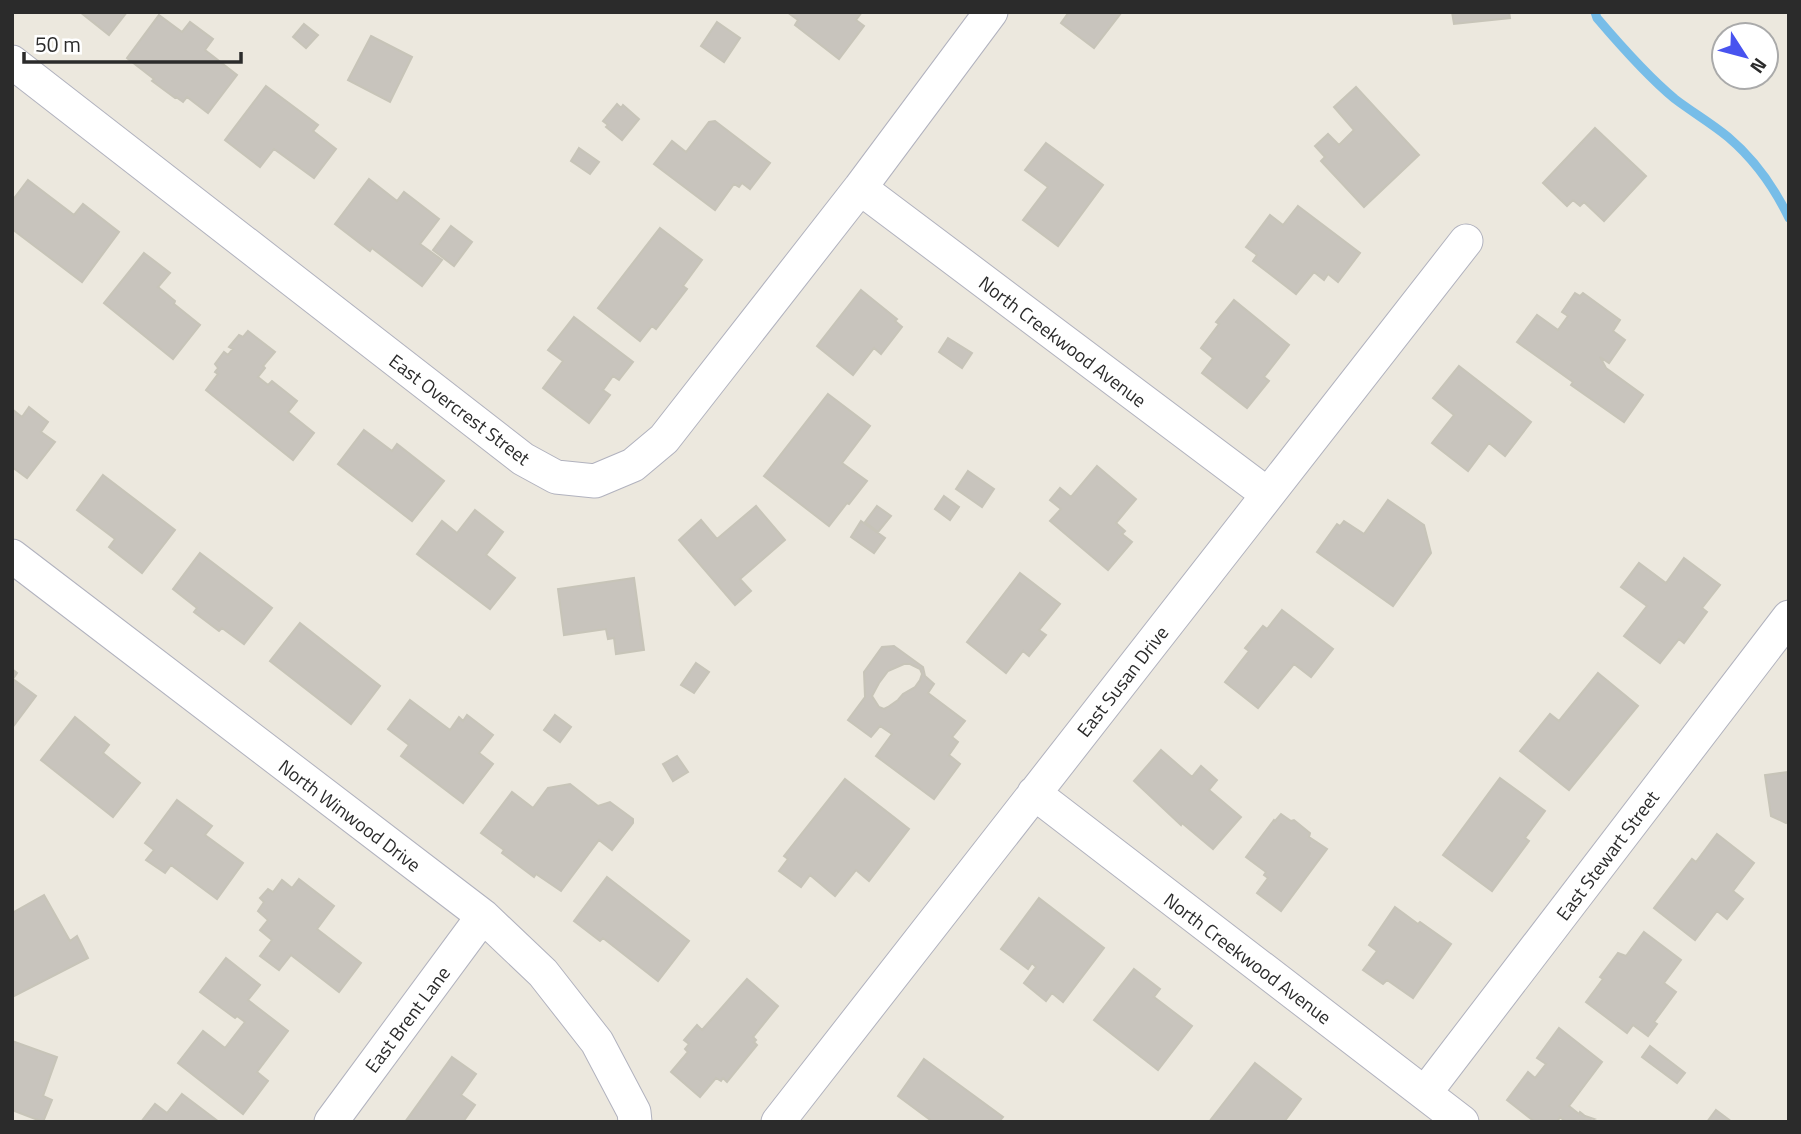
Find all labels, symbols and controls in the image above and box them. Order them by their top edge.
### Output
scale bar [24,21,242,65]
north arrow [1710,21,1780,91]
text: 50 m [35,28,81,60]
text: N [1744,52,1775,80]
street label: North Creekwood Avenue [973,268,1153,414]
street label: East Overcrest Street [383,346,537,472]
street label: East Susan Drive [1069,619,1175,743]
street label: North Winwood Drive [273,752,427,878]
street label: East Stewart Street [1548,784,1666,926]
street label: North Creekwood Avenue [1158,885,1338,1031]
street label: East Brent Lane [357,960,457,1078]

